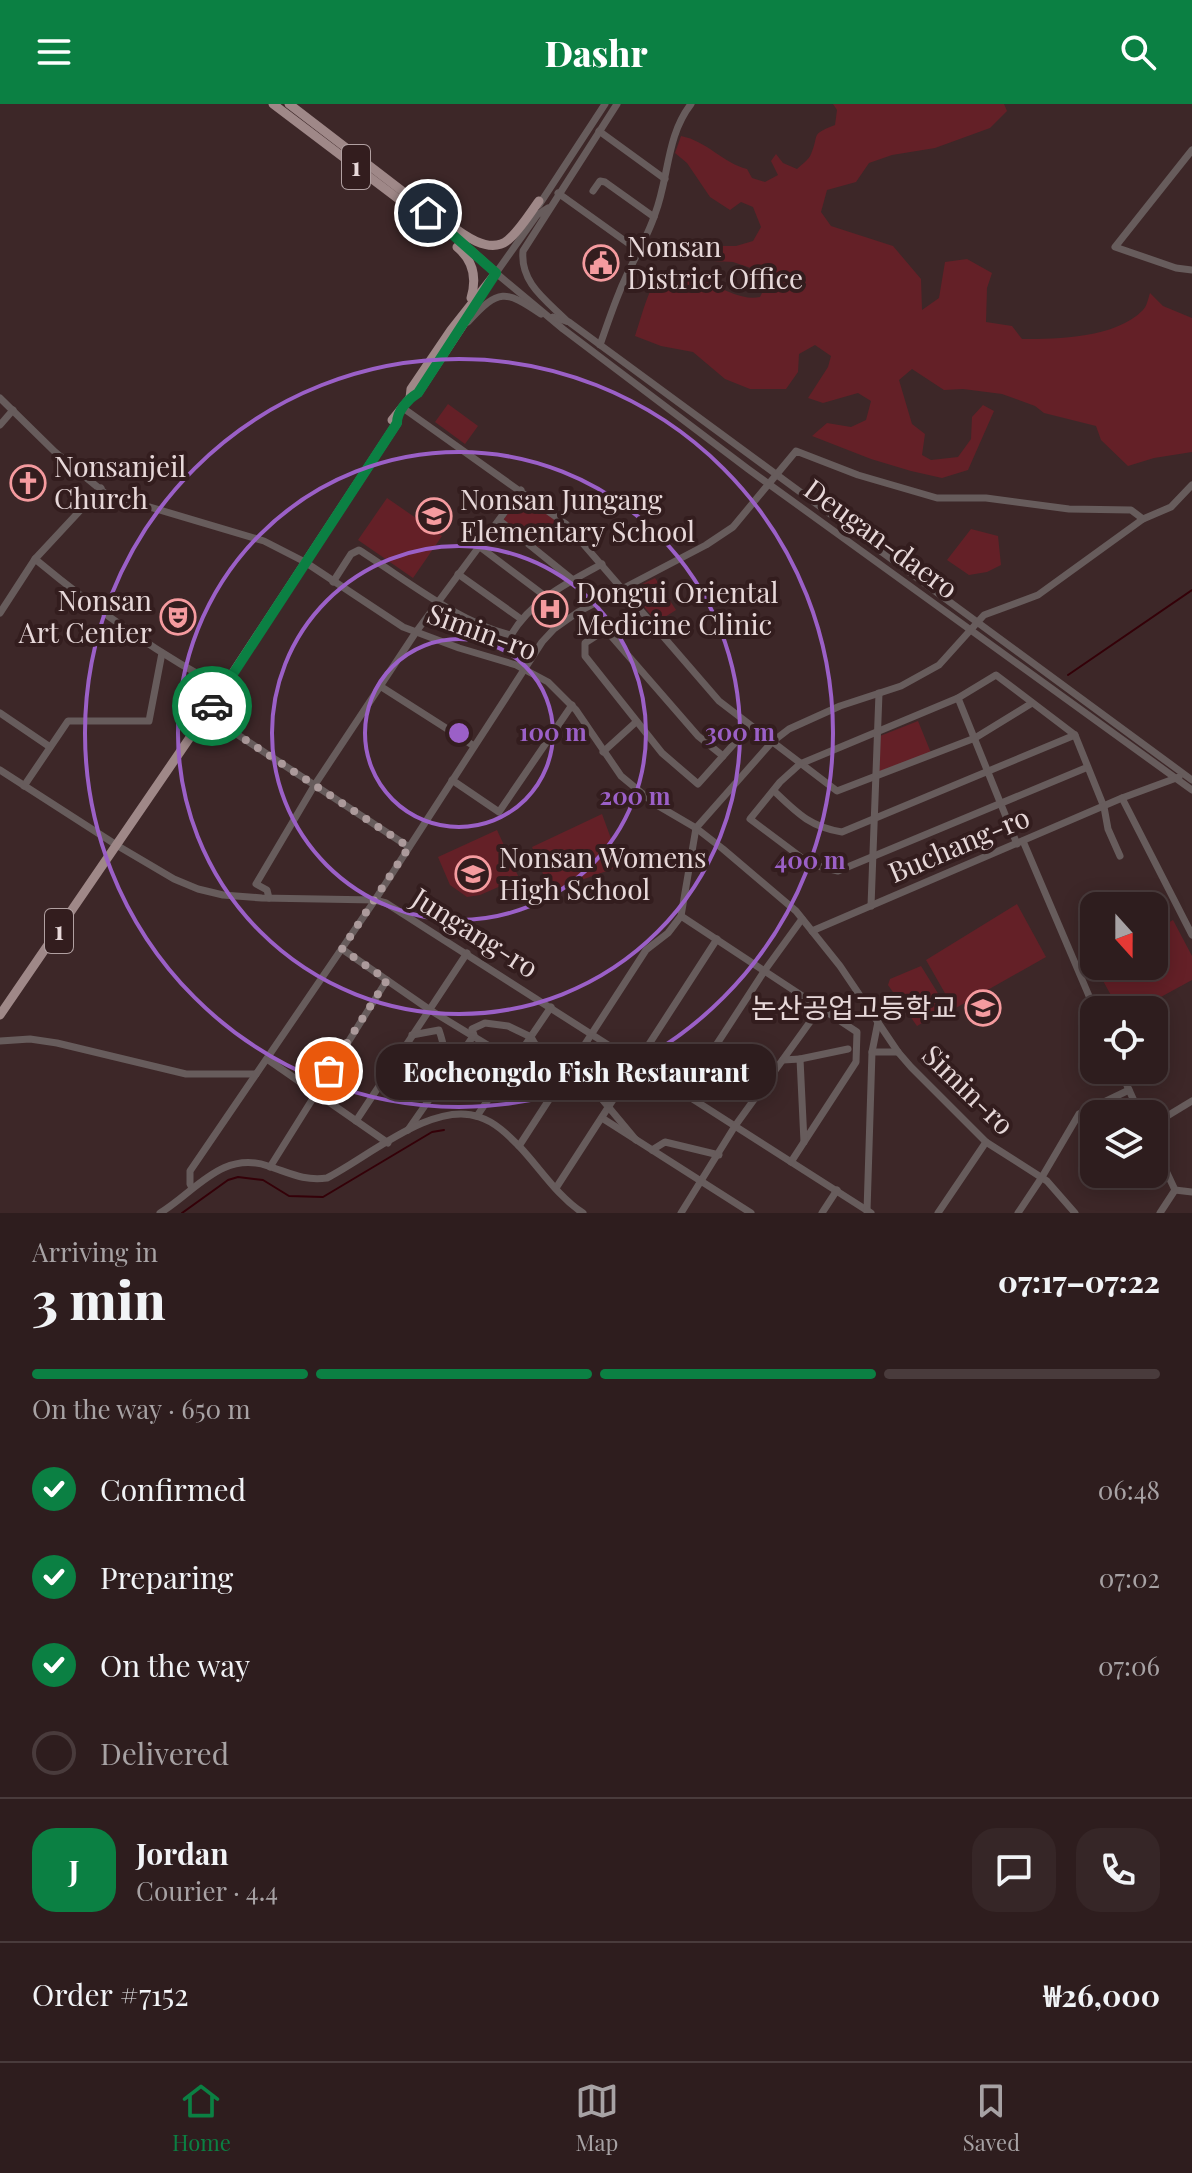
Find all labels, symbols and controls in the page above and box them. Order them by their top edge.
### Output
text: Dashr [544,28,648,76]
icon: menu [32,30,76,74]
icon: search [1116,30,1160,74]
road number: 1 [342,145,370,189]
pin [394,179,462,247]
icon: home [406,191,450,235]
place label: Nonsan District Office [627,227,803,296]
public building icon: Nonsan District Office [582,244,620,282]
place label: Nonsanjeil Church [54,447,186,516]
church icon: Nonsanjeil Church [9,464,47,502]
street label: Deugan-daero [798,470,966,606]
place label: Nonsan Jungang Elementary School [460,480,695,549]
school or university icon: Nonsan Jungang Elementary School [415,497,453,535]
place label: Dongui Oriental Medicine Clinic [576,573,778,642]
place label: Nonsan Art Center [18,581,153,650]
hospital icon: Dongui Oriental Medicine Clinic [531,590,569,628]
street label: Simin-ro [423,594,542,667]
theatre icon: Nonsan Art Center [159,598,197,636]
courier [172,666,252,746]
icon: car [190,684,234,728]
text: 100 m [519,715,587,747]
text: 300 m [705,715,775,747]
centre of rings [445,719,473,747]
text: 200 m [600,779,671,811]
street label: Buchang-ro [882,797,1035,890]
place label: Nonsan Womens High School [499,838,707,907]
text: 400 m [775,843,846,875]
school or university icon: Nonsan Womens High School [454,855,492,893]
street label: Jungang-ro [405,878,546,985]
north arrow [1080,892,1168,980]
map controls [1080,892,1168,1188]
road number: 1 [45,909,73,953]
place label: 논산공업고등학교 [751,988,957,1025]
school or university icon: 논산공업고등학교 [964,989,1002,1027]
button: locate [1080,996,1168,1084]
street label: Simin-ro [915,1036,1023,1142]
pin [295,1037,363,1105]
callout: Eocheongdo Fish Restaurant [377,1043,777,1099]
icon: bag [307,1049,351,1093]
text: Eocheongdo Fish Restaurant [403,1054,749,1089]
button: layers [1080,1100,1168,1188]
text: Arriving in [32,1234,158,1269]
text: 07:17–07:22 [998,1261,1160,1301]
text: 3 min [32,1264,166,1333]
text: On the way · 650 m [32,1391,251,1426]
icon: check [32,1467,76,1511]
text: Confirmed [100,1469,246,1509]
text: 06:48 [1098,1472,1160,1507]
icon: check [32,1555,76,1599]
text: Preparing [100,1557,233,1597]
text: 07:02 [1099,1560,1160,1595]
icon: check [32,1643,76,1687]
text: On the way [100,1645,250,1685]
text: 07:06 [1098,1648,1160,1683]
text: Delivered [100,1733,229,1773]
button: chat [972,1828,1056,1912]
button: phone [1076,1828,1160,1912]
text: Jordan [136,1833,229,1873]
text: J [69,1850,79,1890]
text: Courier · 4.4 [136,1873,278,1908]
text: Order #7152 [32,1974,189,2014]
text: ₩26,000 [1044,1975,1160,2015]
tab: Home [172,2079,231,2157]
tab: Map [575,2079,619,2157]
tab: Saved [963,2079,1020,2157]

